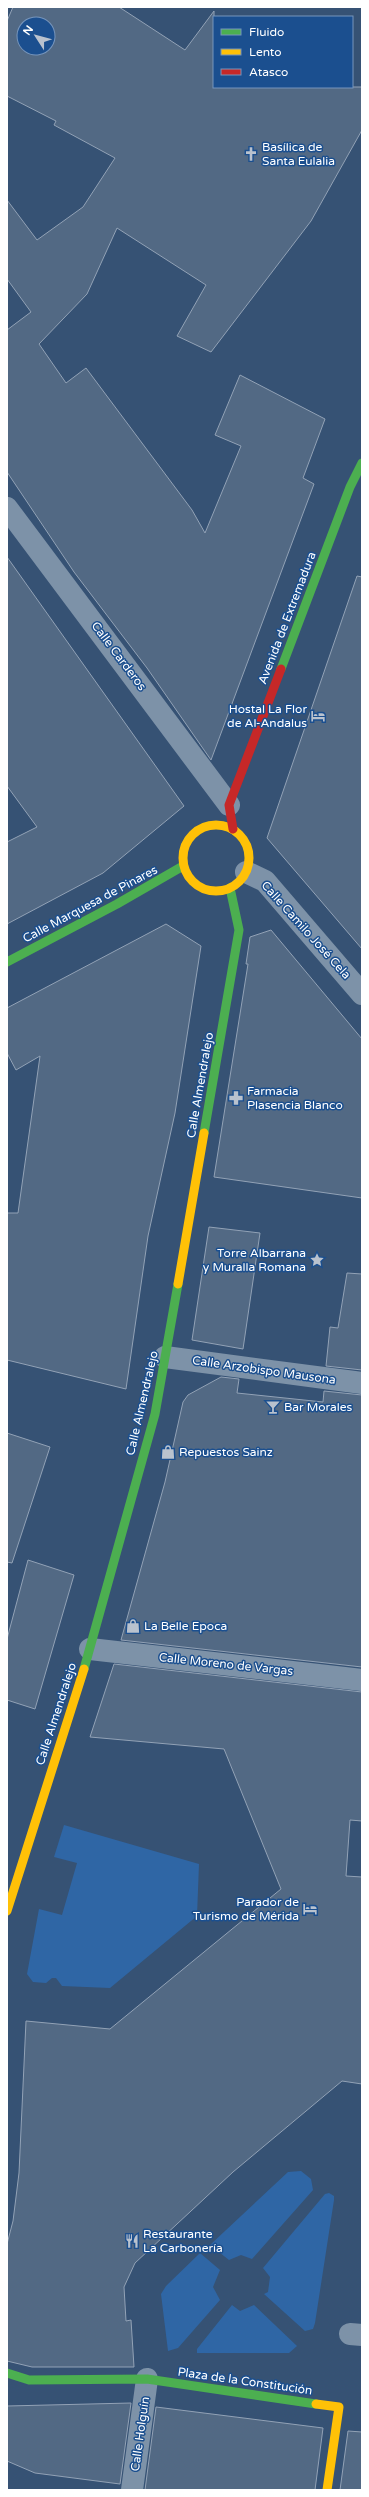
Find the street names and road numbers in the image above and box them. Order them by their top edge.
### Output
street label: Avenida de Extremadura [255,550,319,686]
street label: Calle Carderos [89,619,150,693]
street label: Calle Marquesa de Pinares [20,862,160,946]
street label: Calle Camilo José Cela [258,878,354,982]
street label: Calle Almendralejo [184,1031,216,1139]
street label: Calle Almendralejo [123,1349,161,1457]
street label: Calle Arzobispo Mausona [191,1353,337,1387]
street label: Calle Moreno de Vargas [158,1650,294,1678]
street label: Calle Almendralejo [33,1661,79,1767]
street label: Plaza de la Constitución [177,2365,313,2397]
street label: Calle Holguín [128,2396,152,2472]

